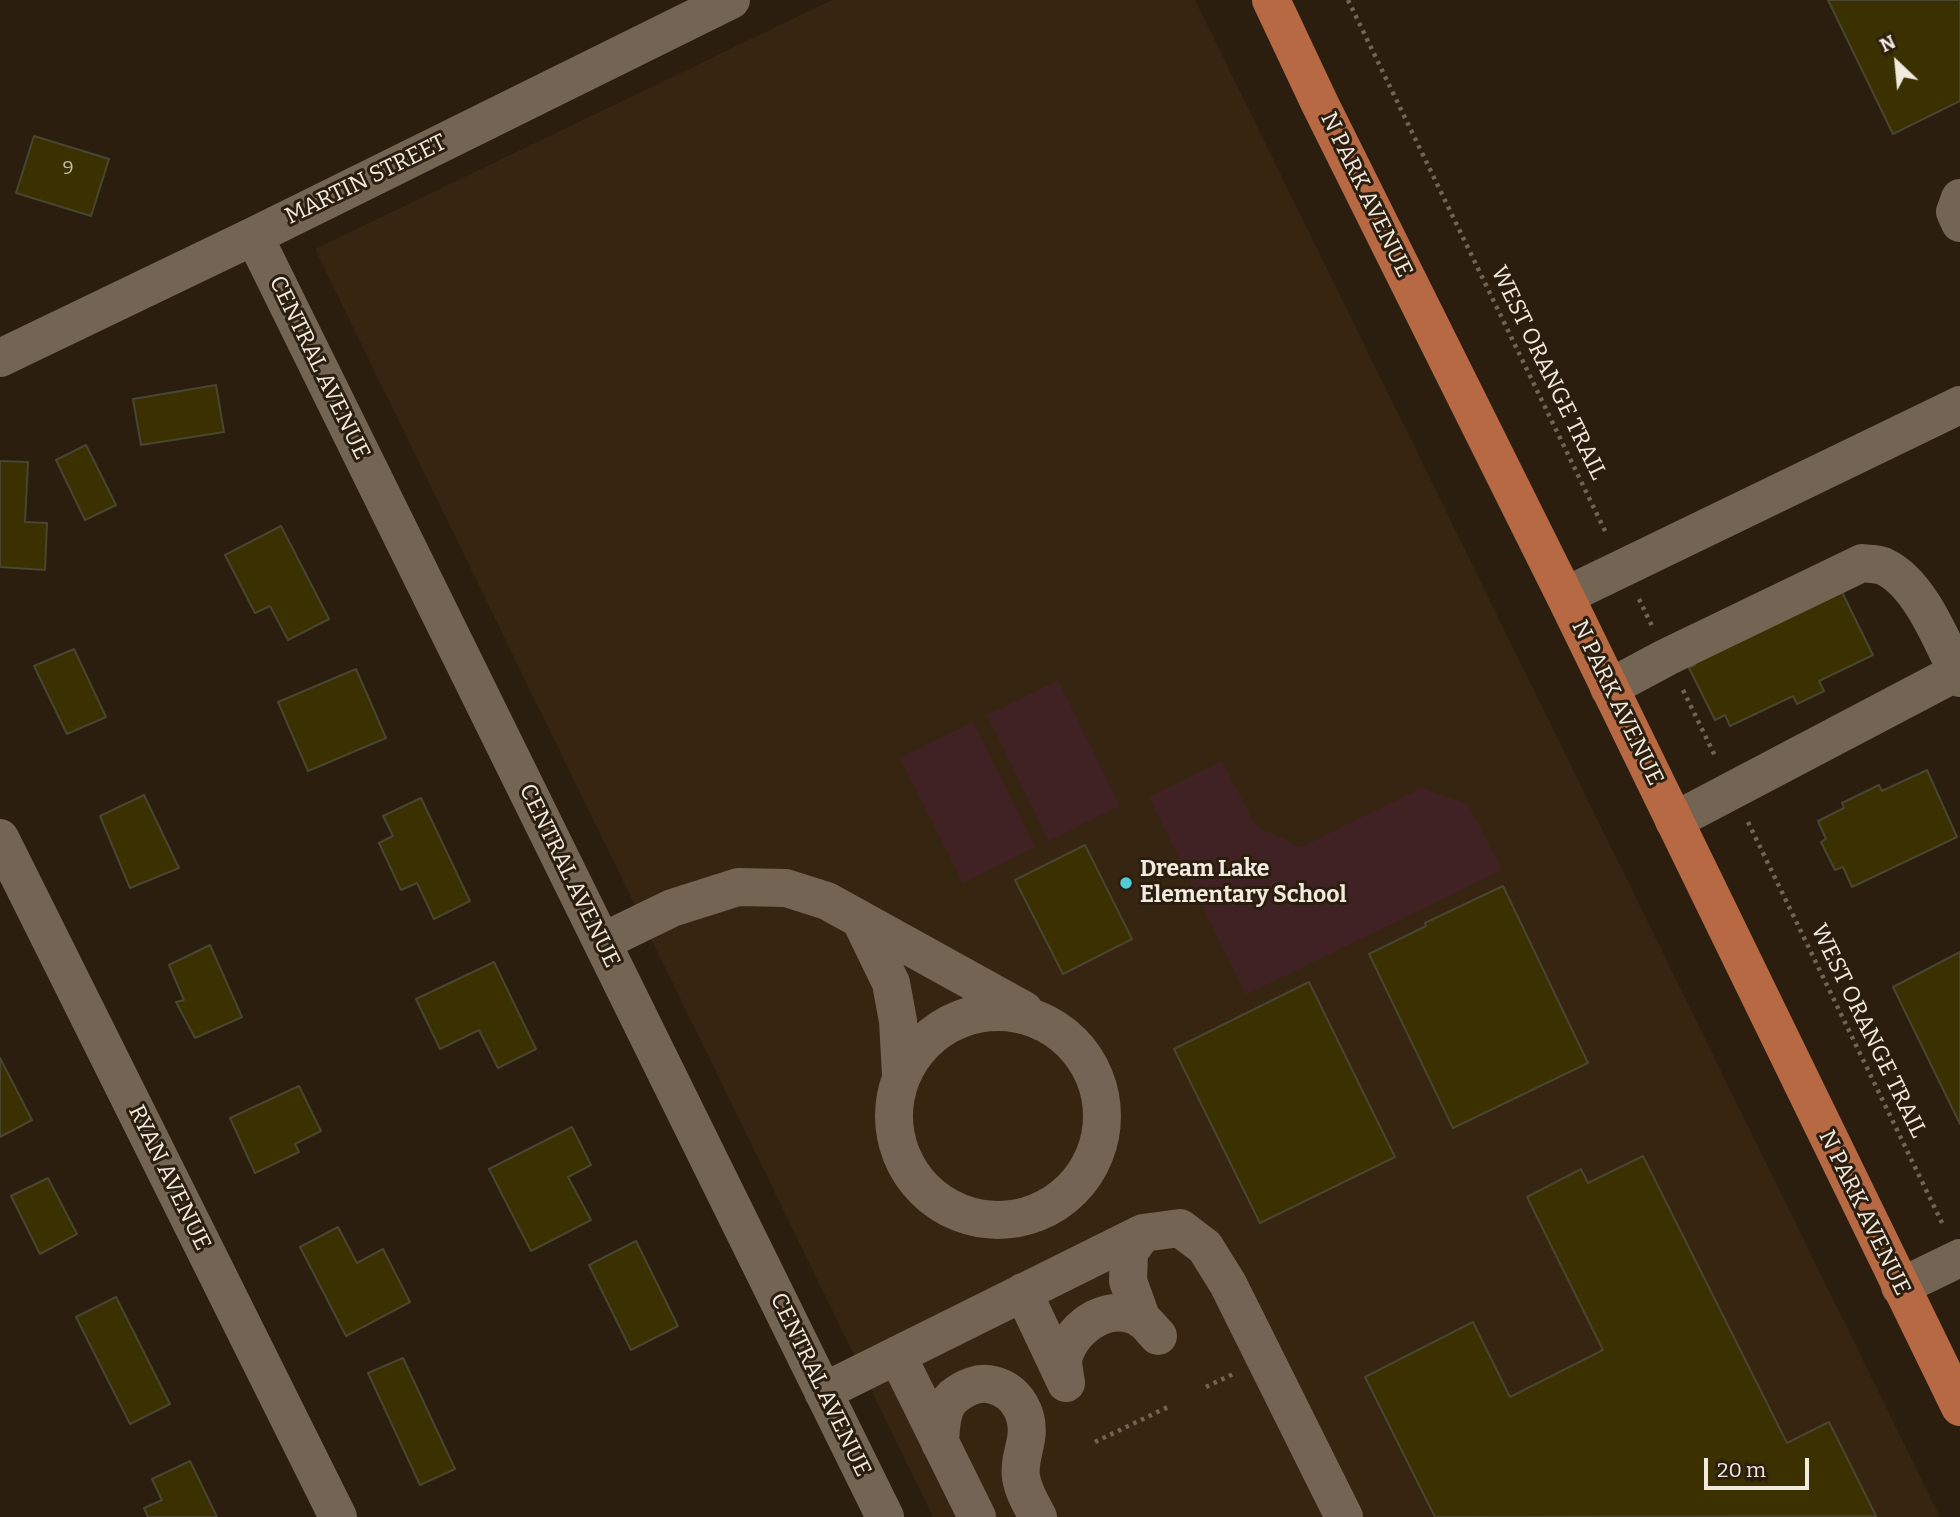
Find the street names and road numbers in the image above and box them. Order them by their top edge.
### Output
street label: N PARK AVENUE [1314,108,1418,282]
street label: MARTIN STREET [281,129,451,231]
street label: WEST ORANGE TRAIL [1484,262,1612,484]
street label: CENTRAL AVENUE [263,272,375,464]
street label: N PARK AVENUE [1565,616,1669,790]
street label: CENTRAL AVENUE [513,780,625,972]
street label: WEST ORANGE TRAIL [1804,920,1932,1142]
street label: RYAN AVENUE [122,1101,216,1255]
street label: N PARK AVENUE [1812,1126,1916,1300]
street label: CENTRAL AVENUE [764,1289,876,1481]

